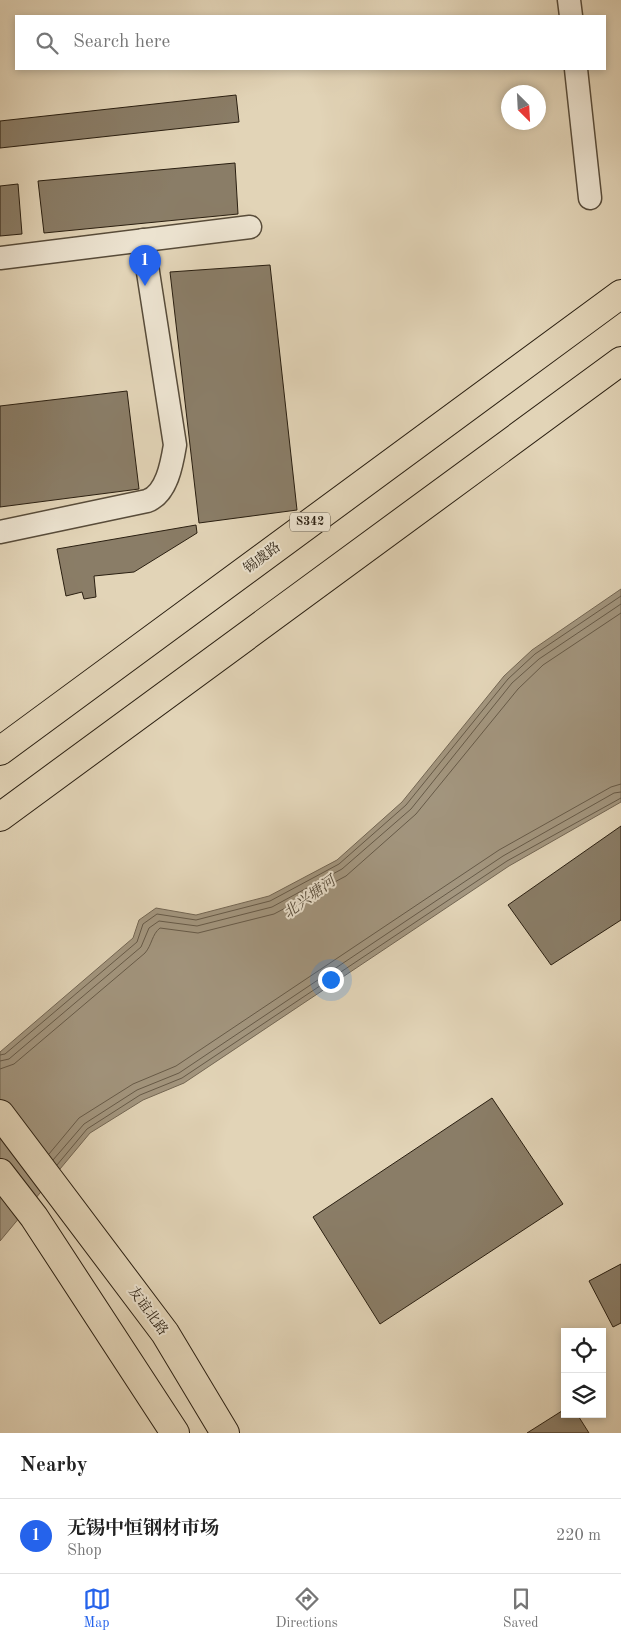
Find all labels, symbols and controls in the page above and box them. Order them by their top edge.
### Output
search box [15,15,606,70]
icon: search [33,29,61,57]
text: Search here [73,33,170,52]
north arrow [501,85,546,130]
pin: 1 [129,245,161,286]
road number: S342 [290,512,330,532]
street label: 锡虞路 [240,539,283,576]
water label: 北兴塘河 [280,871,341,922]
your location [318,967,344,993]
street label: 友谊北路 [126,1283,172,1338]
map controls [561,1328,606,1418]
button: locate [561,1328,606,1373]
button: layers [561,1373,606,1418]
text: Nearby [20,1455,88,1476]
text: 无锡中恒钢材市场 [67,1520,219,1539]
text: 1 [31,1528,41,1544]
text: 220 m [556,1528,601,1544]
text: Shop [67,1543,102,1559]
tab: Map [83,1585,111,1632]
tab: Directions [276,1585,338,1632]
tab: Saved [503,1585,538,1632]

